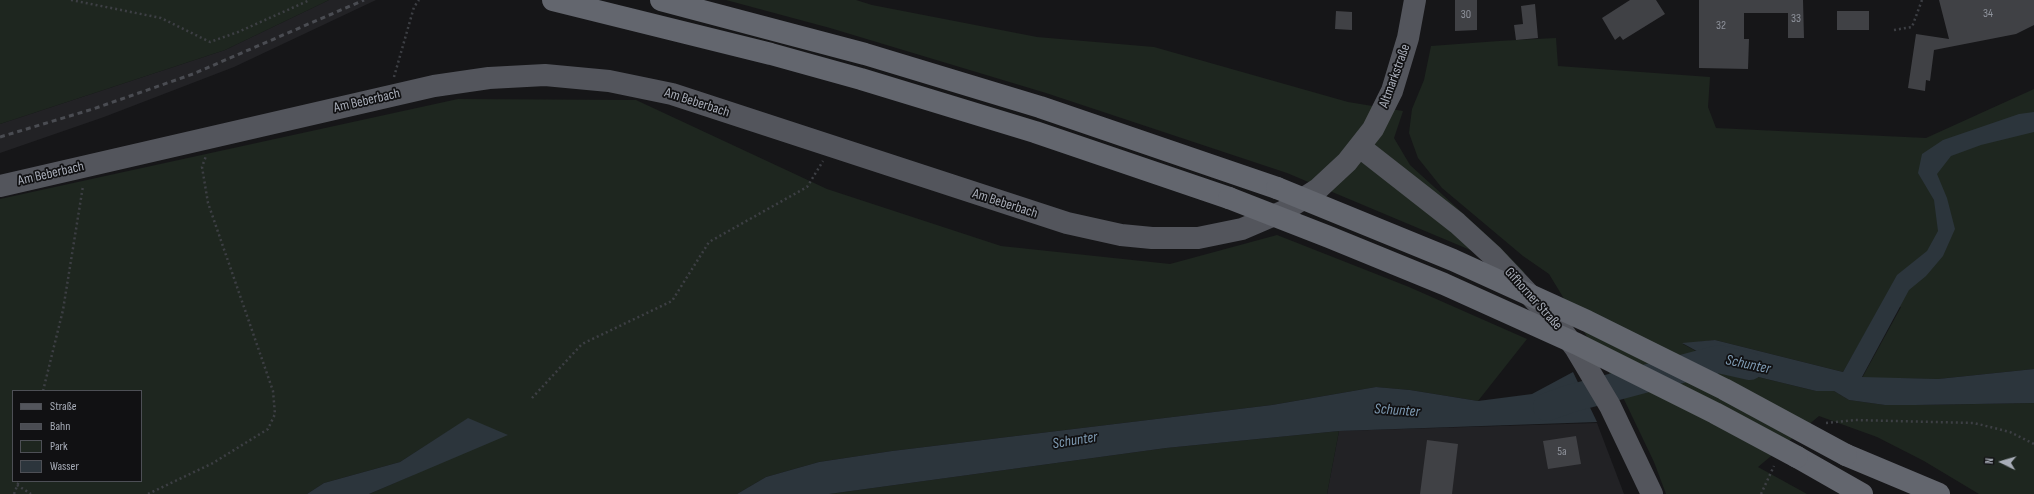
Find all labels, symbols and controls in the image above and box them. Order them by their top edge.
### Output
house number: 34 [1983,7,1993,21]
house number: 30 [1461,8,1471,22]
house number: 33 [1791,12,1801,26]
house number: 32 [1716,19,1726,33]
street label: Altmarkstraße [1376,42,1414,110]
street label: Am Beberbach [332,85,402,117]
street label: Am Beberbach [662,85,732,121]
street label: Am Beberbach [16,158,86,190]
street label: Am Beberbach [970,186,1040,222]
street label: Gifhorner Straße [1501,264,1565,334]
water label: Schunter [1724,351,1772,379]
legend [12,390,142,482]
text: Straße [50,399,77,414]
water label: Schunter [1374,400,1420,422]
text: Bahn [50,419,70,434]
water label: Schunter [1051,429,1099,453]
text: Park [50,439,68,454]
north arrow [1982,442,2022,482]
house number: 5a [1557,445,1567,459]
text: N [1983,457,1996,464]
text: Wasser [50,459,79,474]

